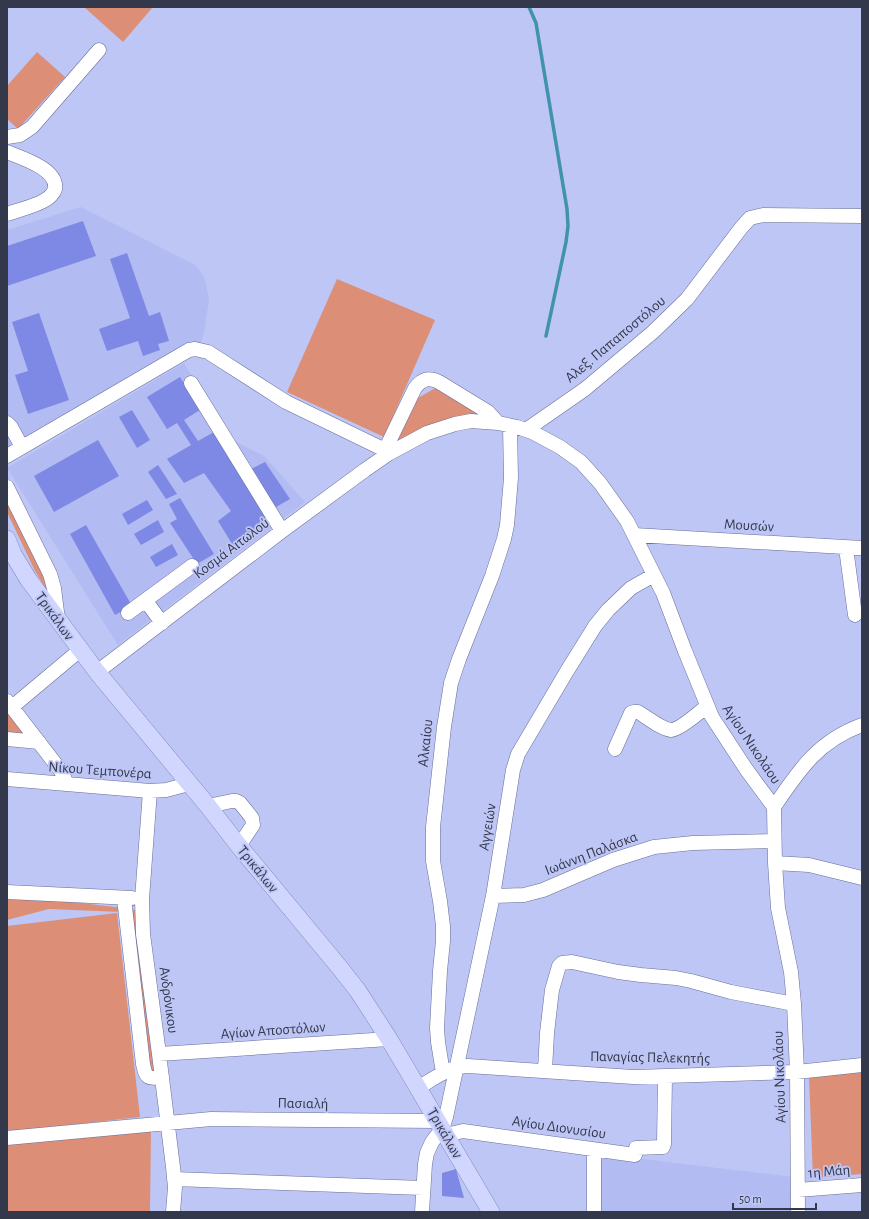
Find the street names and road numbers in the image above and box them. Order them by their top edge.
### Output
street label: Αλεξ. Παπαποστόλου [562,293,668,386]
street label: Κοσμά Αιτωλού [191,515,272,582]
street label: Μουσών [724,517,774,534]
street label: Τρικάλων [32,589,77,643]
street label: Αγίου Νικολάου [720,702,784,787]
street label: Αλκαίου [416,718,435,768]
street label: Νίκου Τεμπονέρα [48,759,152,782]
street label: Αγγειών [476,803,499,852]
street label: Ιωάννη Παλάσκα [543,829,640,878]
street label: Τρικάλων [234,843,281,896]
street label: Ανδρόνικου [156,966,181,1034]
street label: Αγίων Αποστόλων [220,1019,326,1042]
street label: Αγίου Νικολάου [770,1031,789,1123]
street label: Παναγίας Πελεκητής [590,1049,710,1066]
street label: Πασιαλή [277,1096,329,1111]
street label: Τρικάλων [424,1105,465,1161]
street label: Αγίου Διονυσίου [511,1113,607,1142]
street label: 1η Μάη [807,1162,851,1181]

